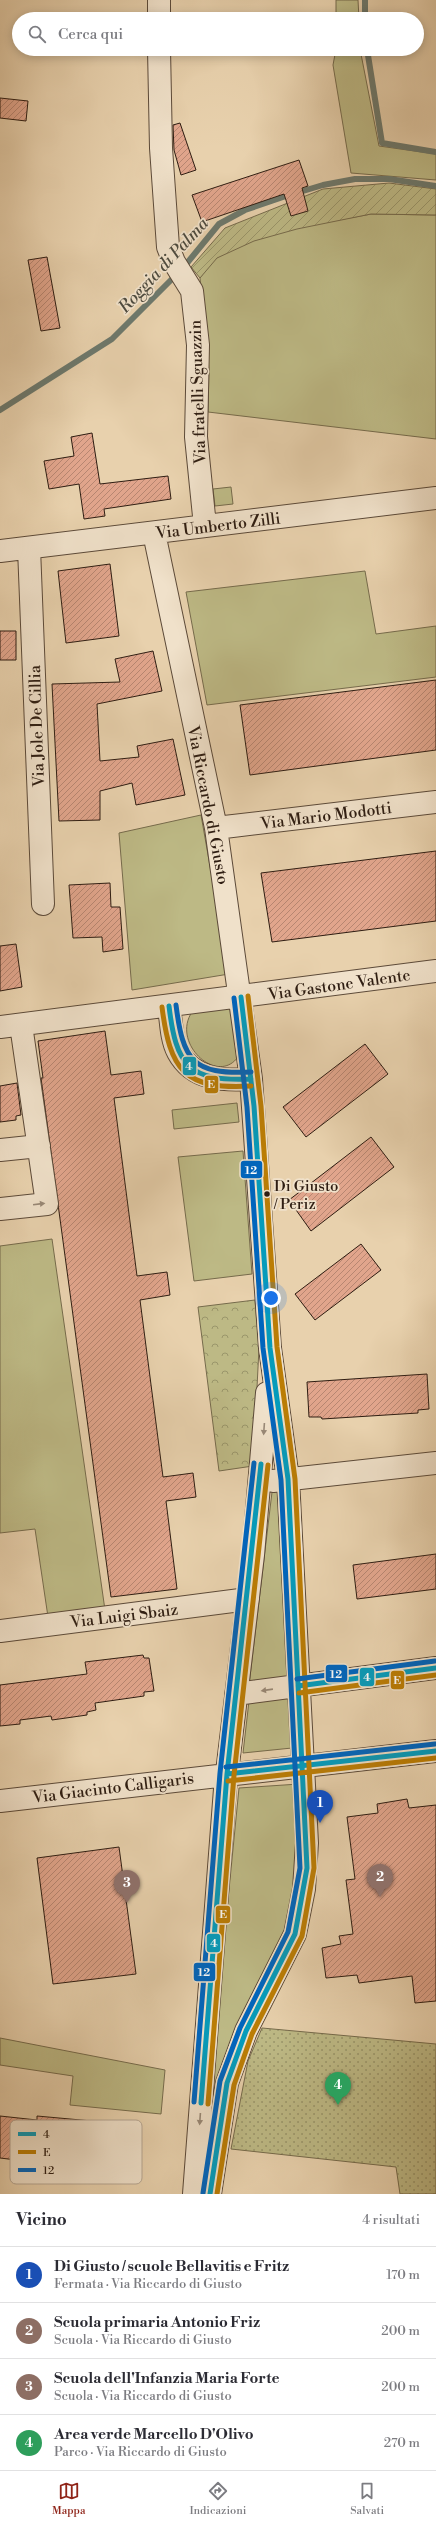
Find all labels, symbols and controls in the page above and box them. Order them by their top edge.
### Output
search box [12,12,424,56]
icon: search [26,23,48,45]
text: Cerca qui [58,25,123,44]
water label: Roggia di Palma [113,213,214,319]
street label: Via fratelli Sguazzin [185,319,211,466]
street label: Via Umberto Zilli [154,508,282,544]
street label: Via Jole De Cillia [25,664,49,788]
street label: Via Riccardo di Giusto [183,723,233,886]
street label: Via Mario Modotti [258,798,393,834]
street label: Via Gastone Valente [266,965,412,1005]
line badge: 4 [182,1056,197,1076]
text: 4 [185,1060,193,1074]
line badge: E [204,1075,219,1094]
text: E [207,1078,215,1092]
line badge: 12 [240,1160,263,1179]
text: 12 [245,1164,257,1178]
place label: Di Giusto / Periz [273,1177,339,1214]
marker: Di Giusto / Periz [262,1189,272,1199]
one-way arrow [33,1201,45,1208]
your location [261,1288,281,1308]
one-way arrow [261,1423,268,1435]
street label: Via Luigi Sbaiz [68,1599,179,1633]
line badge: 12 [325,1664,348,1683]
line badge: 4 [359,1667,375,1687]
text: 12 [330,1668,342,1682]
line badge: E [390,1670,405,1690]
text: 4 [363,1671,371,1685]
text: E [393,1674,401,1688]
one-way arrow [261,1687,273,1693]
street label: Via Giacinto Calligaris [30,1768,195,1808]
pin: 1 [307,1790,333,1823]
pin: 2 [367,1864,393,1897]
pin: 3 [114,1870,140,1903]
line badge: E [215,1905,231,1924]
text: E [219,1908,227,1922]
line badge: 4 [206,1933,221,1953]
text: 4 [210,1937,218,1951]
line badge: 12 [193,1962,216,1982]
text: 12 [198,1966,210,1980]
pin: 4 [325,2072,351,2105]
one-way arrow [196,2113,203,2125]
legend [10,2120,142,2184]
text: 4 [43,2128,50,2142]
text: E [43,2146,51,2160]
text: 12 [43,2164,54,2178]
text: Vicino [16,2209,67,2231]
text: 4 risultati [362,2212,420,2228]
text: Di Giusto / scuole Bellavitis e Fritz [54,2257,289,2276]
text: 1 [26,2267,32,2283]
text: 170 m [386,2267,420,2283]
text: Fermata · Via Riccardo di Giusto [54,2276,242,2292]
text: Scuola primaria Antonio Friz [54,2313,260,2332]
text: 2 [25,2323,33,2339]
text: 200 m [381,2323,420,2339]
text: Scuola · Via Riccardo di Giusto [54,2332,232,2348]
text: Scuola dell'Infanzia Maria Forte [54,2369,280,2388]
text: 3 [25,2379,33,2395]
text: 200 m [381,2379,420,2395]
text: Scuola · Via Riccardo di Giusto [54,2388,232,2404]
text: Area verde Marcello D'Olivo [54,2425,254,2444]
text: 4 [25,2435,33,2451]
text: 270 m [384,2435,420,2451]
text: Parco · Via Riccardo di Giusto [54,2444,227,2460]
tab: Mappa [52,2480,86,2518]
tab: Indicazioni [189,2480,246,2518]
tab: Salvati [350,2480,384,2518]

